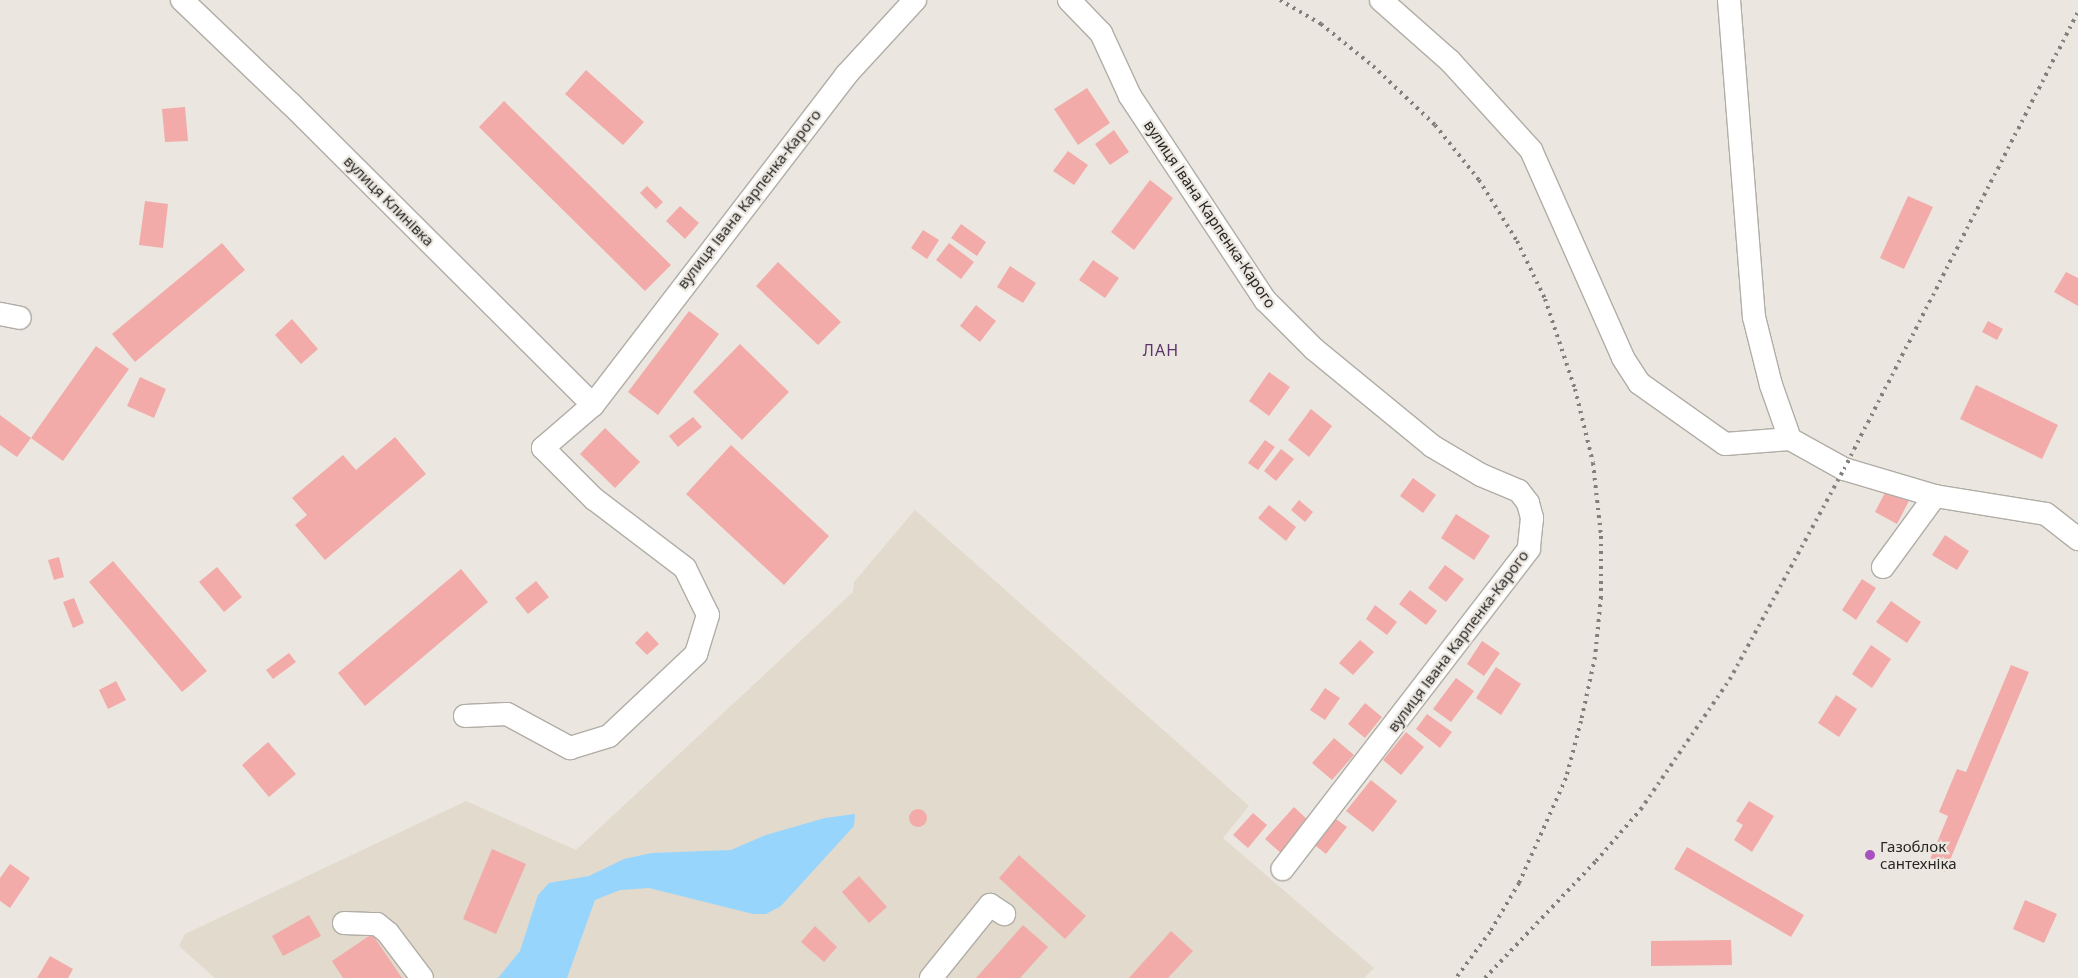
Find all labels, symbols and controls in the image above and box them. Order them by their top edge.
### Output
street label: вулиця Івана Карпенка-Карого [673,106,825,292]
street label: вулиця Івана Карпенка-Карого [1140,117,1280,311]
street label: вулиця Клинівка [340,152,438,250]
district label: ЛАН [1142,340,1180,360]
street label: вулиця Івана Карпенка-Карого [1384,547,1532,735]
place label: Газоблок сантехніка [1880,837,1956,872]
marker: Газоблок сантехніка [1864,849,1876,861]

